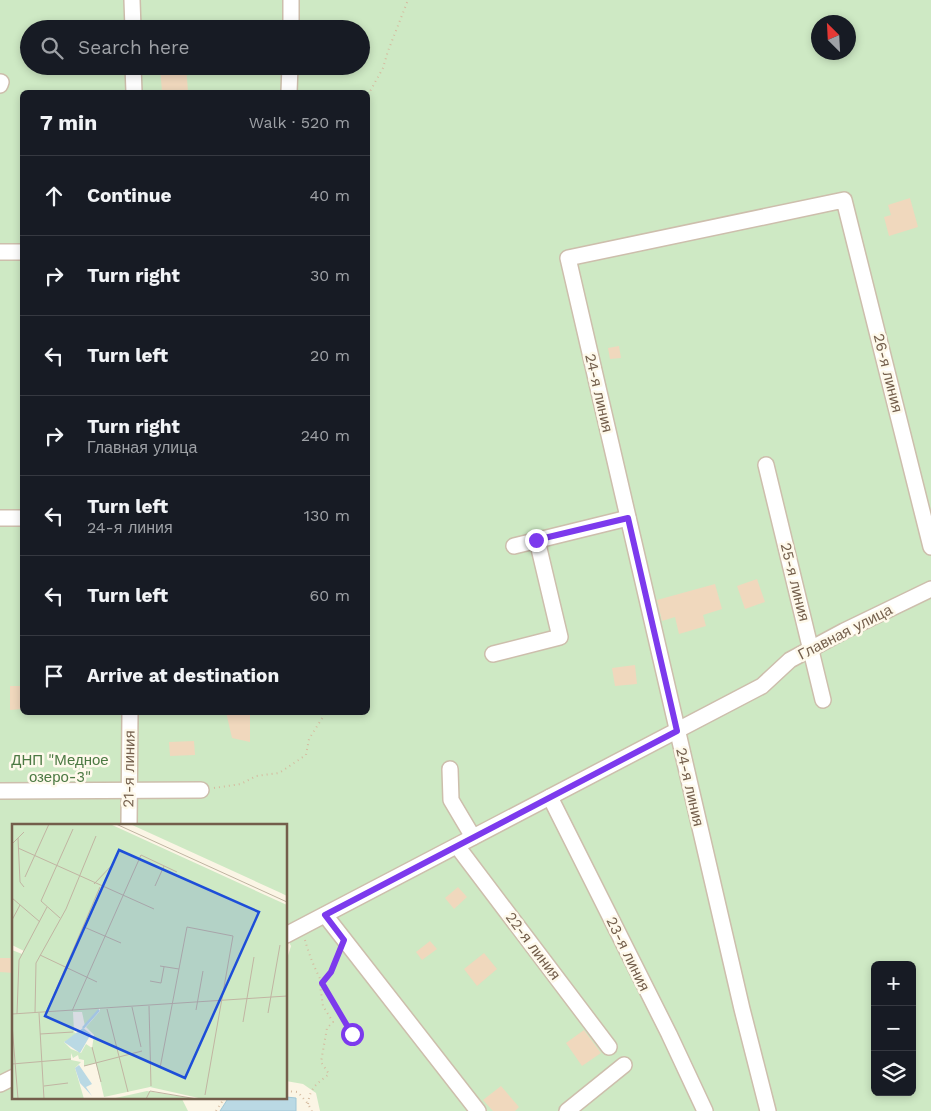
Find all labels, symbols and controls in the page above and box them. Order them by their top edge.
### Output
north arrow [811,15,856,60]
search box [20,20,370,75]
icon: search [38,34,66,62]
text: Search here [78,36,189,59]
text: 7 min [40,110,97,135]
text: Walk · 520 m [249,113,350,132]
icon: ahead [40,182,68,210]
text: Continue [87,184,171,207]
text: 40 m [310,186,350,205]
icon: right [40,262,68,290]
text: Turn right [87,264,180,287]
text: 30 m [310,266,350,285]
street label: 26-я линия [870,332,906,414]
icon: left [40,342,68,370]
text: Turn left [87,344,168,367]
text: 20 m [310,346,350,365]
street label: 24-я линия [581,352,617,434]
text: Turn right [87,415,180,438]
icon: right [40,422,68,450]
text: 240 m [301,426,350,445]
text: Главная улица [87,438,197,457]
text: Turn left [87,495,168,518]
icon: left [40,502,68,530]
text: 130 m [304,506,350,525]
text: 24-я линия [87,518,173,537]
route end [525,529,548,552]
street label: 25-я линия [777,541,813,623]
icon: left [40,582,68,610]
text: Turn left [87,584,168,607]
text: 60 m [310,586,350,605]
street label: Главная улица [795,600,896,664]
icon: arrive [40,662,68,690]
text: Arrive at destination [87,664,279,687]
street label: 21-я линия [119,730,139,808]
street label: 24-я линия [672,746,708,828]
park label: ДНП "Медное озеро-3" [11,751,109,786]
inset map [12,824,288,1098]
street label: 22-я линия [502,909,564,983]
street label: 23-я линия [602,914,654,994]
map controls [871,961,916,1096]
button: + [871,961,916,1006]
button: − [871,1006,916,1051]
route start [341,1023,364,1046]
button: layers [871,1051,916,1096]

